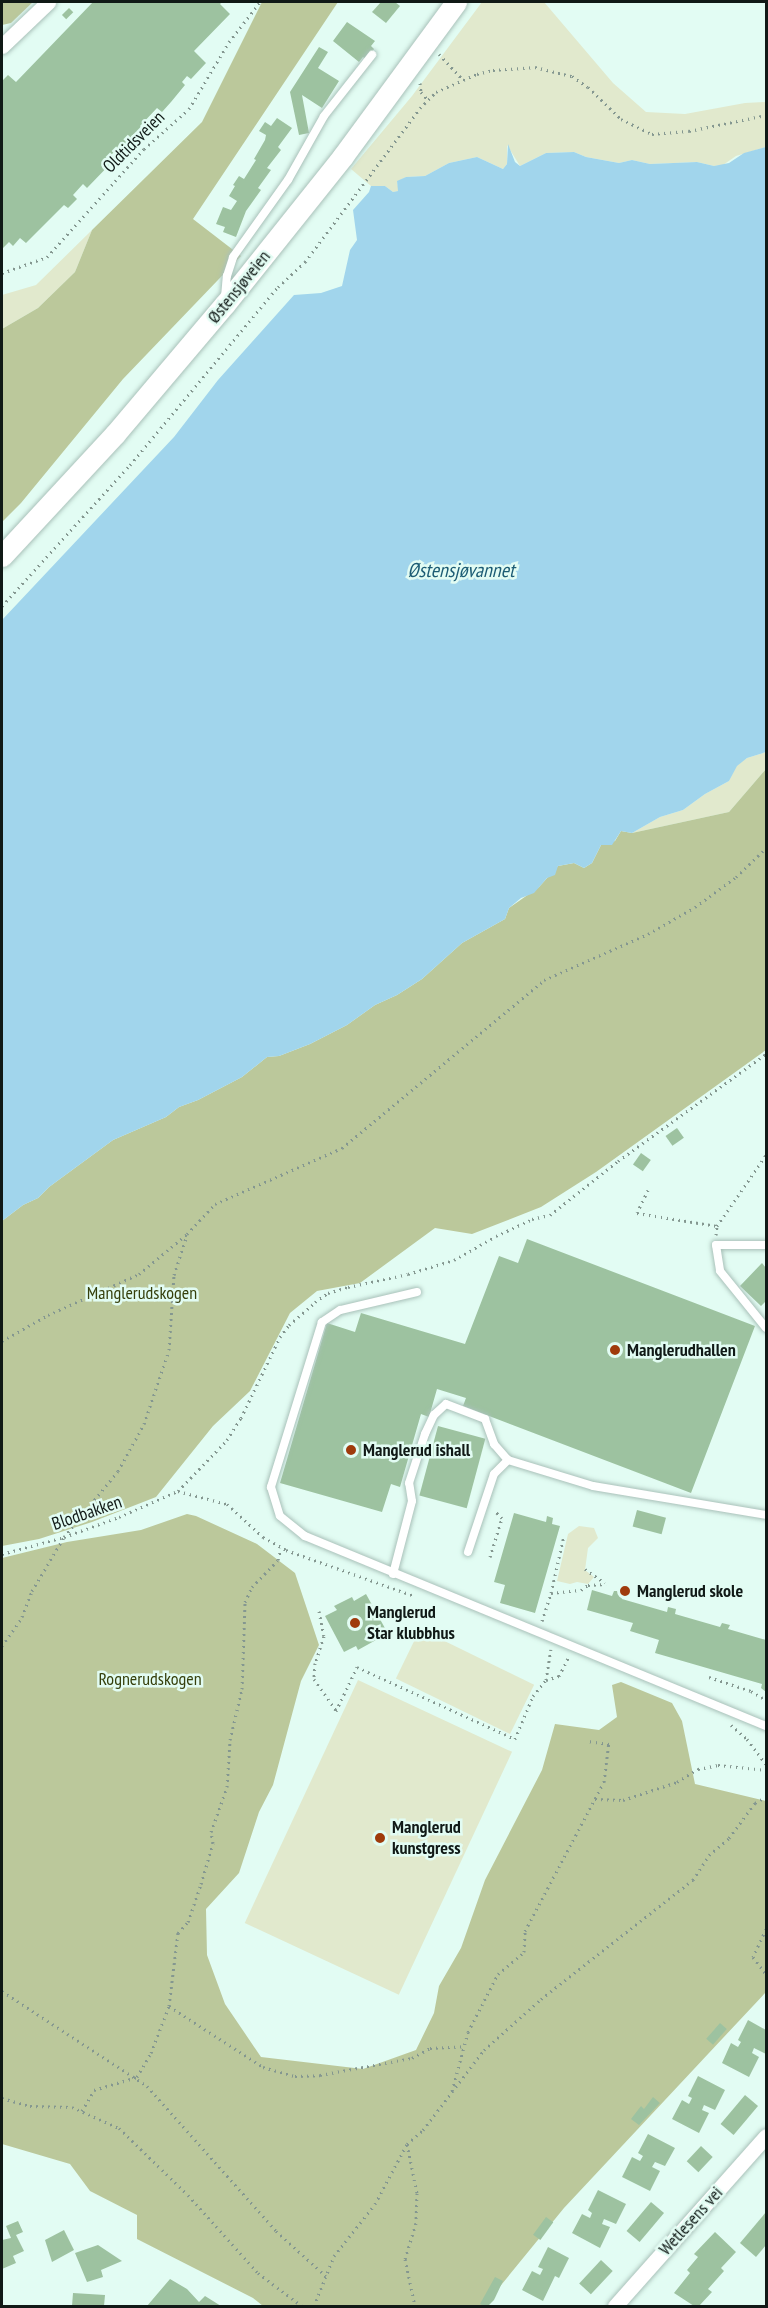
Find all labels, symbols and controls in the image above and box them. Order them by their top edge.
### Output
street label: Oldtidsveien [99,107,169,177]
street label: Østensjøveien [203,246,275,328]
water label: Østensjøvannet [408,558,514,582]
park label: Manglerudskogen [87,1282,197,1304]
place label: Manglerudhallen [627,1339,736,1361]
marker: Manglerudhallen [608,1343,622,1357]
place label: Manglerud ishall [363,1439,470,1461]
marker: Manglerud ishall [344,1443,358,1457]
street label: Blodbakken [49,1491,125,1535]
place label: Manglerud skole [637,1580,743,1602]
marker: Manglerud skole [618,1584,632,1598]
place label: Manglerud Star klubbhus [367,1602,455,1644]
marker: Manglerud Star klubbhus [348,1616,362,1630]
park label: Rognerudskogen [98,1668,202,1690]
place label: Manglerud kunstgress [392,1817,461,1860]
marker: Manglerud kunstgress [373,1831,387,1845]
street label: Wetlesens vei [655,2182,727,2260]

